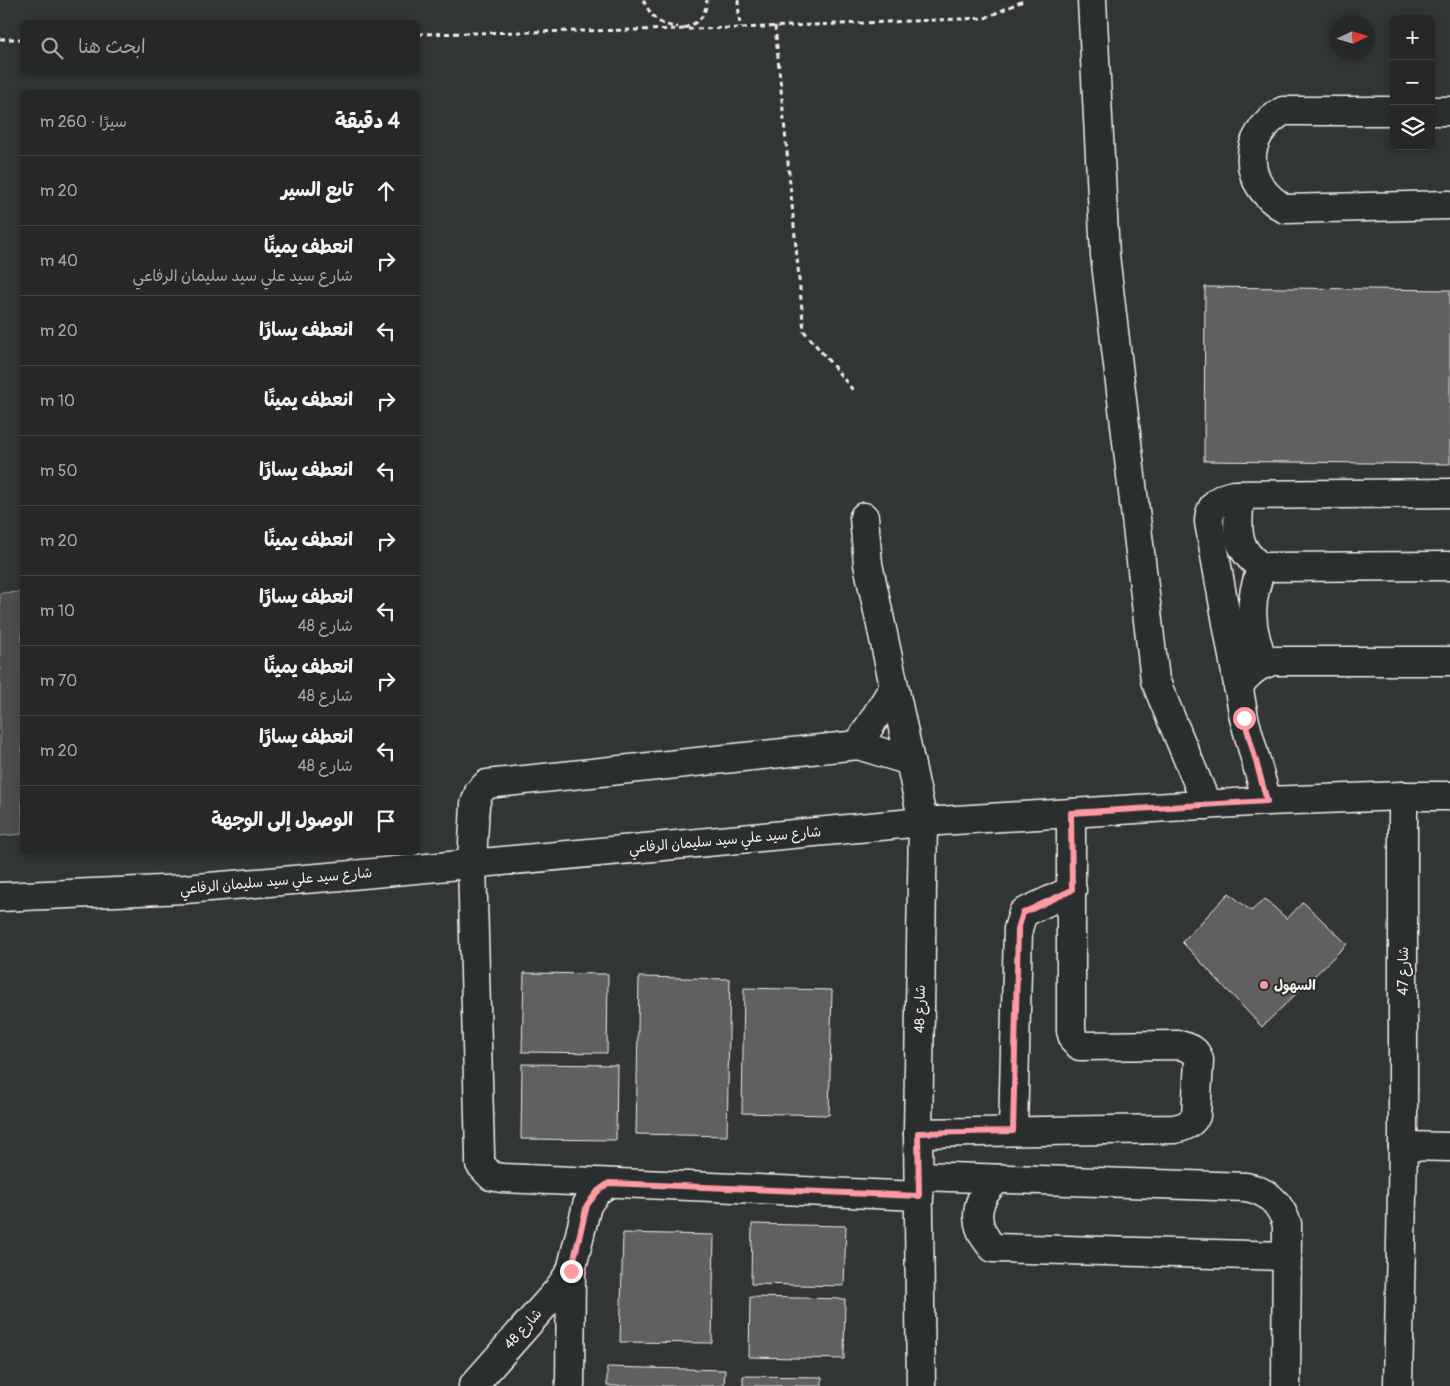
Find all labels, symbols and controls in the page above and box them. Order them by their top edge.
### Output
north arrow [1330,15,1375,60]
map controls [1390,15,1435,150]
button: + [1390,15,1435,60]
search box [20,20,420,75]
icon: search [38,34,66,62]
text: ابحث هنا [78,35,146,59]
button: − [1390,60,1435,105]
button: layers [1390,105,1435,150]
text: 4 دقيقة [335,108,400,135]
text: سيرًا · 260 m [40,112,127,132]
icon: ahead [372,177,400,205]
text: تابع السير [281,178,353,202]
text: 20 m [40,181,78,201]
text: انعطف يمينًا [264,235,353,259]
icon: right [372,247,400,275]
text: 40 m [40,251,78,271]
text: شارع سيد علي سيد سليمان الرفاعي [133,266,353,286]
icon: left [372,317,400,345]
text: انعطف يسارًا [259,318,353,342]
text: 20 m [40,321,78,341]
icon: right [372,387,400,415]
text: انعطف يمينًا [264,388,353,412]
text: 10 m [40,391,75,411]
icon: left [372,457,400,485]
text: انعطف يسارًا [259,458,353,482]
text: 50 m [40,461,77,481]
icon: right [372,527,400,555]
text: انعطف يمينًا [264,528,353,552]
text: 20 m [40,531,78,551]
text: انعطف يسارًا [259,585,353,609]
icon: left [372,597,400,625]
text: 10 m [40,601,75,621]
text: شارع 48 [298,616,353,636]
text: انعطف يمينًا [264,655,353,679]
icon: right [372,667,400,695]
text: 70 m [40,671,77,691]
text: شارع 48 [298,686,353,706]
route start [1233,707,1256,730]
text: انعطف يسارًا [259,725,353,749]
icon: left [372,737,400,765]
text: 20 m [40,741,78,761]
text: شارع 48 [298,756,353,776]
icon: arrive [372,807,400,835]
text: الوصول إلى الوجهة [211,808,353,832]
street label: شارع سيد علي سيد سليمان الرفاعي [628,823,822,861]
street label: شارع سيد علي سيد سليمان الرفاعي [179,864,373,902]
street label: شارع 47 [1395,947,1413,995]
place label: السهول [1274,977,1316,995]
marker: السهول [1258,979,1270,991]
street label: شارع 48 [911,985,930,1033]
route end [560,1260,583,1283]
street label: شارع 48 [500,1305,546,1353]

